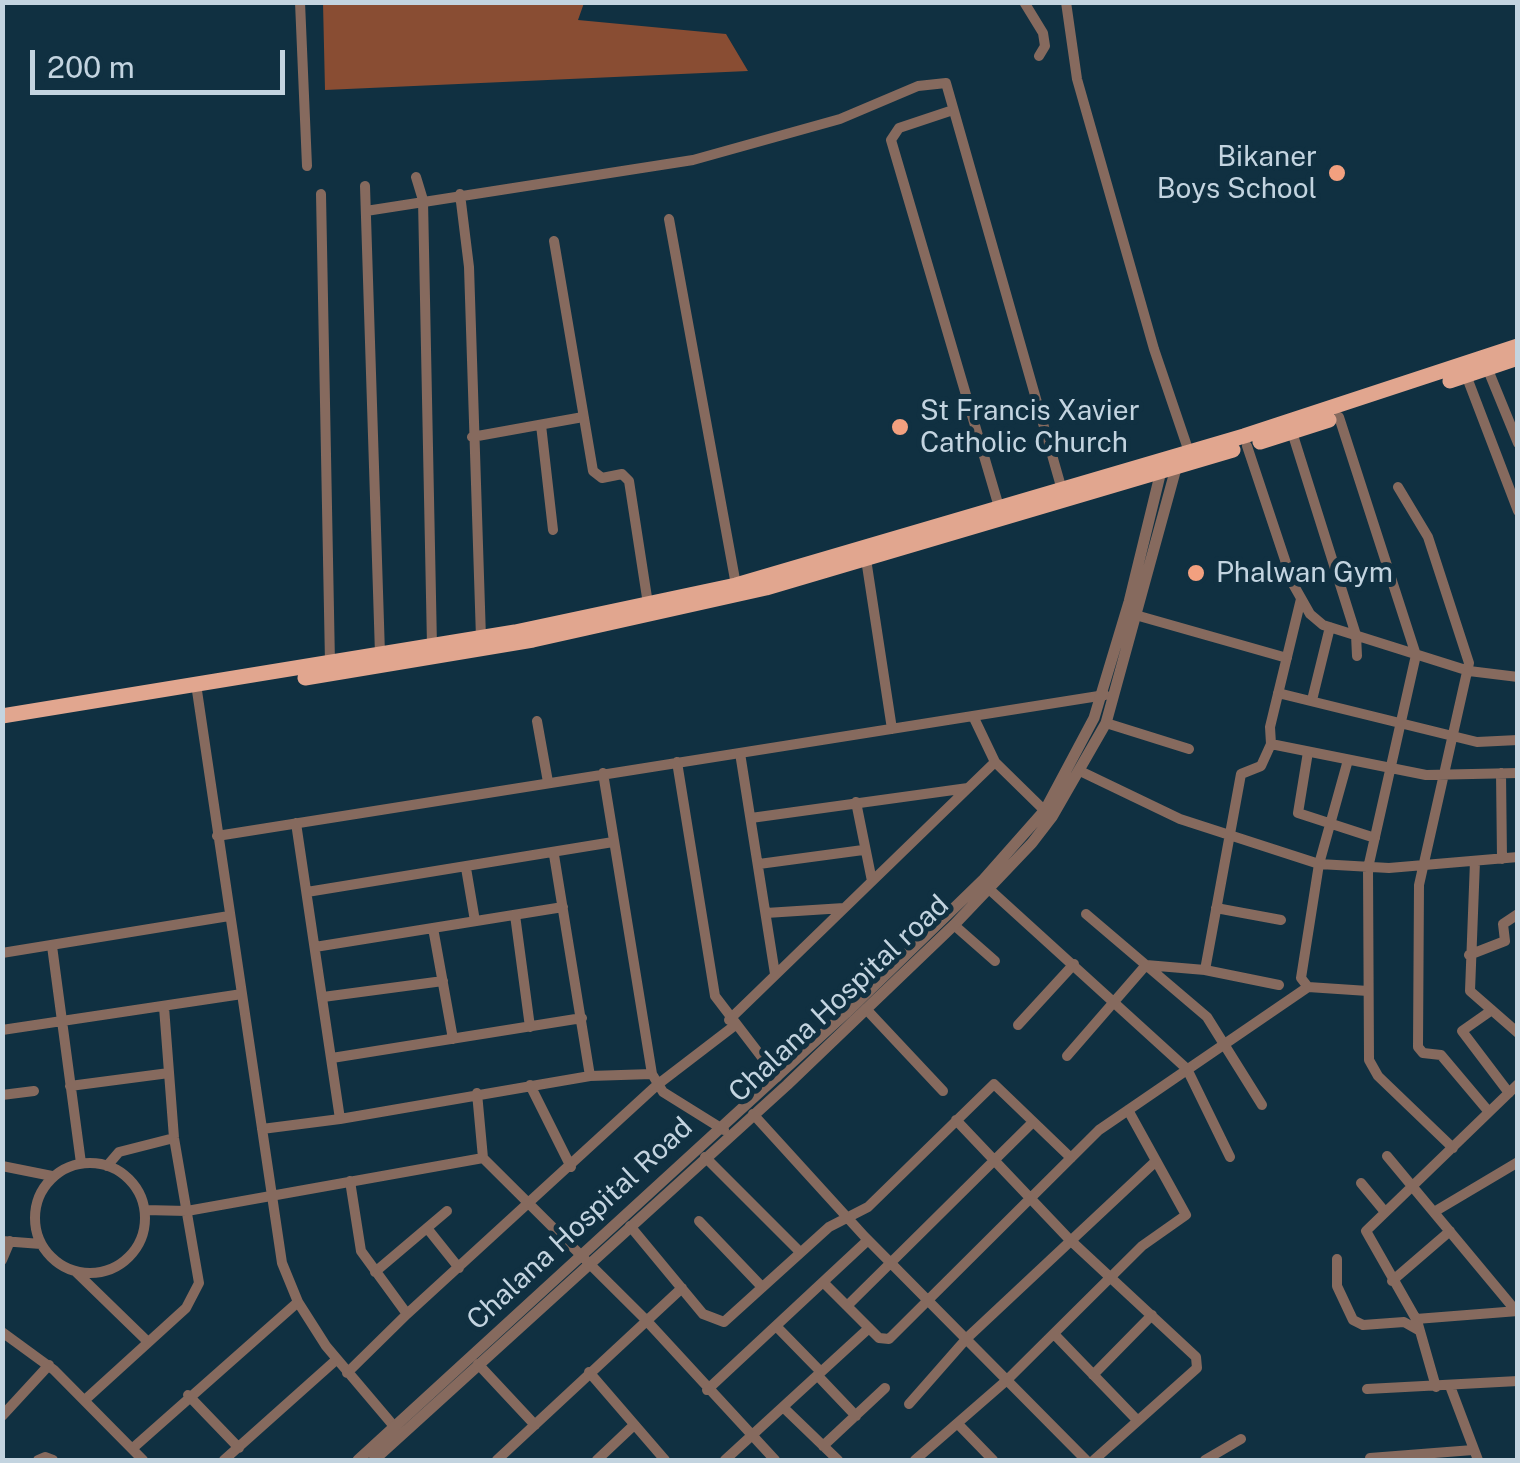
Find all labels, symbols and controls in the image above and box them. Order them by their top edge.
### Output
scale bar [35,30,290,92]
text: 200 m [47,49,135,85]
place label: Bikaner Boys School [1157,140,1317,206]
marker: Bikaner Boys School [1326,162,1348,184]
place label: St Francis Xavier Catholic Church [920,394,1140,460]
marker: St Francis Xavier Catholic Church [889,416,911,438]
place label: Phalwan Gym [1216,556,1393,590]
marker: Phalwan Gym [1185,562,1207,584]
street label: Chalana Hospital road [722,889,956,1109]
street label: Chalana Hospital Road [460,1111,700,1337]

